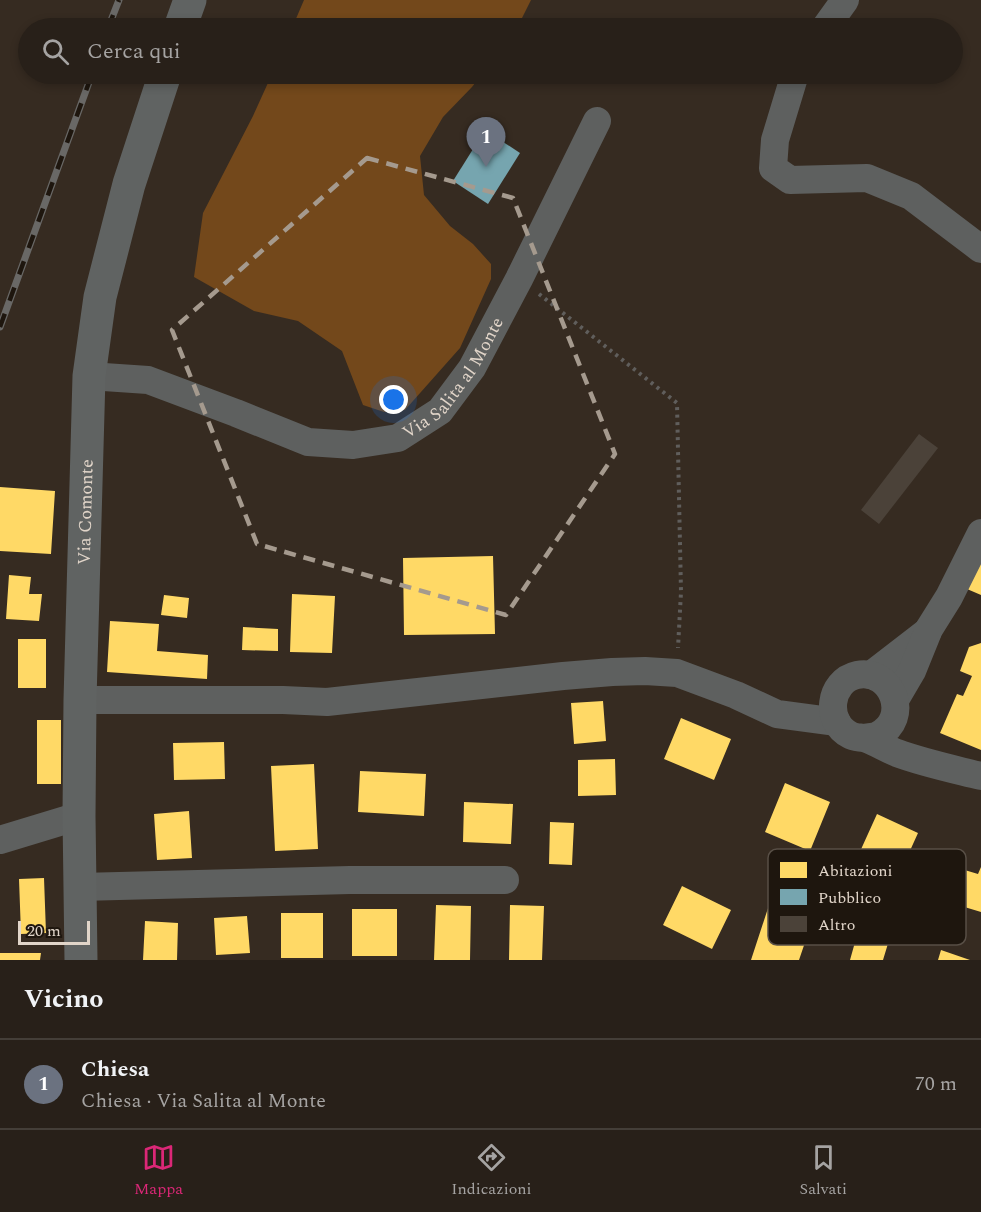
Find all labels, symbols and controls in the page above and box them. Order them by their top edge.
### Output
search box [18,18,963,84]
icon: search [39,35,72,68]
text: Cerca qui [87,35,181,68]
pin: 1 [466,118,506,167]
street label: Via Salita al Monte [397,312,510,445]
your location [379,385,408,414]
street label: Via Comonte [70,459,100,565]
legend [768,849,966,945]
text: Abitazioni [818,859,893,883]
text: Pubblico [818,886,881,910]
text: Altro [818,913,855,937]
scale bar [18,918,90,946]
text: 20 m [27,919,61,943]
text: Vicino [24,979,104,1019]
text: Chiesa [81,1053,149,1086]
text: 1 [38,1069,49,1099]
text: 70 m [915,1069,957,1099]
text: Chiesa · Via Salita al Monte [81,1086,326,1116]
tab: Mappa [134,1141,183,1201]
tab: Indicazioni [451,1141,532,1201]
tab: Salvati [800,1141,847,1201]

